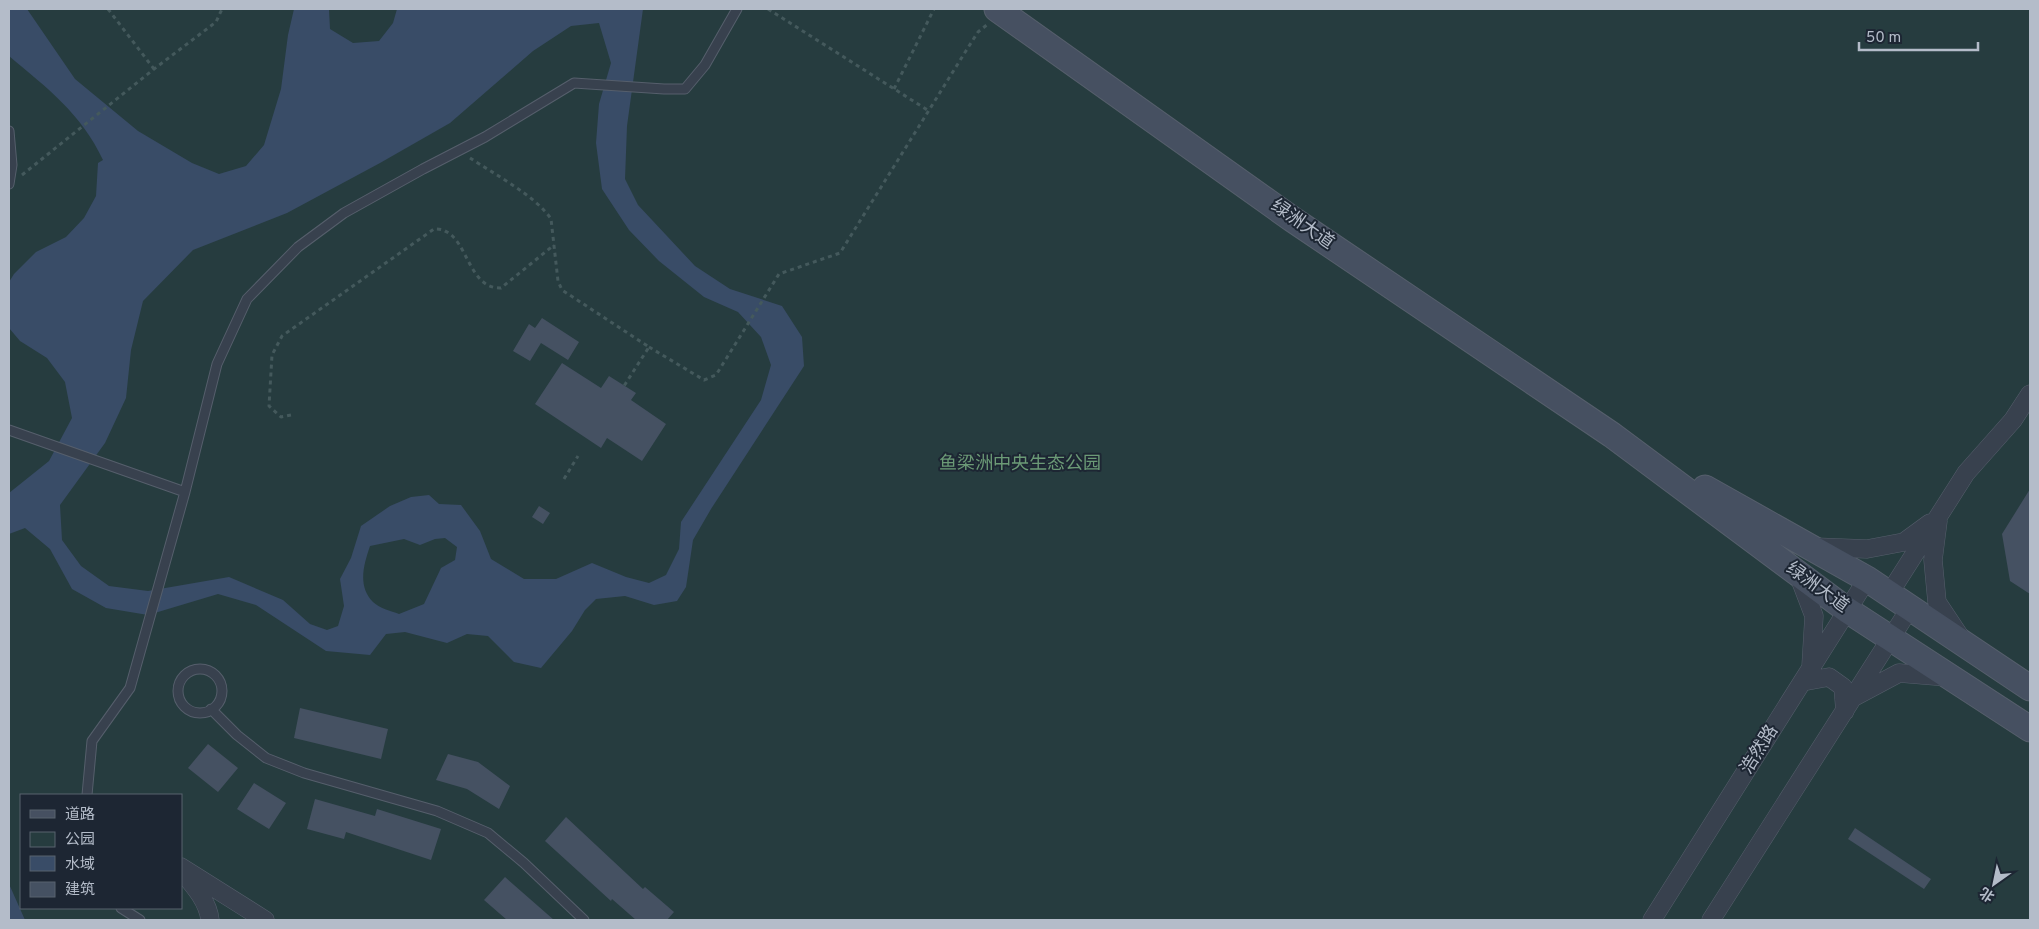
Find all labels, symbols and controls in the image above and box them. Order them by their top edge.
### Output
scale bar [1859,20,1978,52]
text: 50 m [1866,29,1901,48]
street label: 绿洲大道 [1266,195,1338,255]
park label: 鱼梁洲中央生态公园 [939,453,1101,476]
street label: 绿洲大道 [1781,558,1853,618]
street label: 浩然路 [1736,721,1784,779]
legend [20,794,182,909]
text: 道路 [65,806,95,825]
text: 公园 [65,831,95,850]
text: 水域 [65,856,95,875]
north arrow [1969,859,2019,909]
text: 建筑 [65,881,95,900]
text: 北 [1977,883,1998,905]

